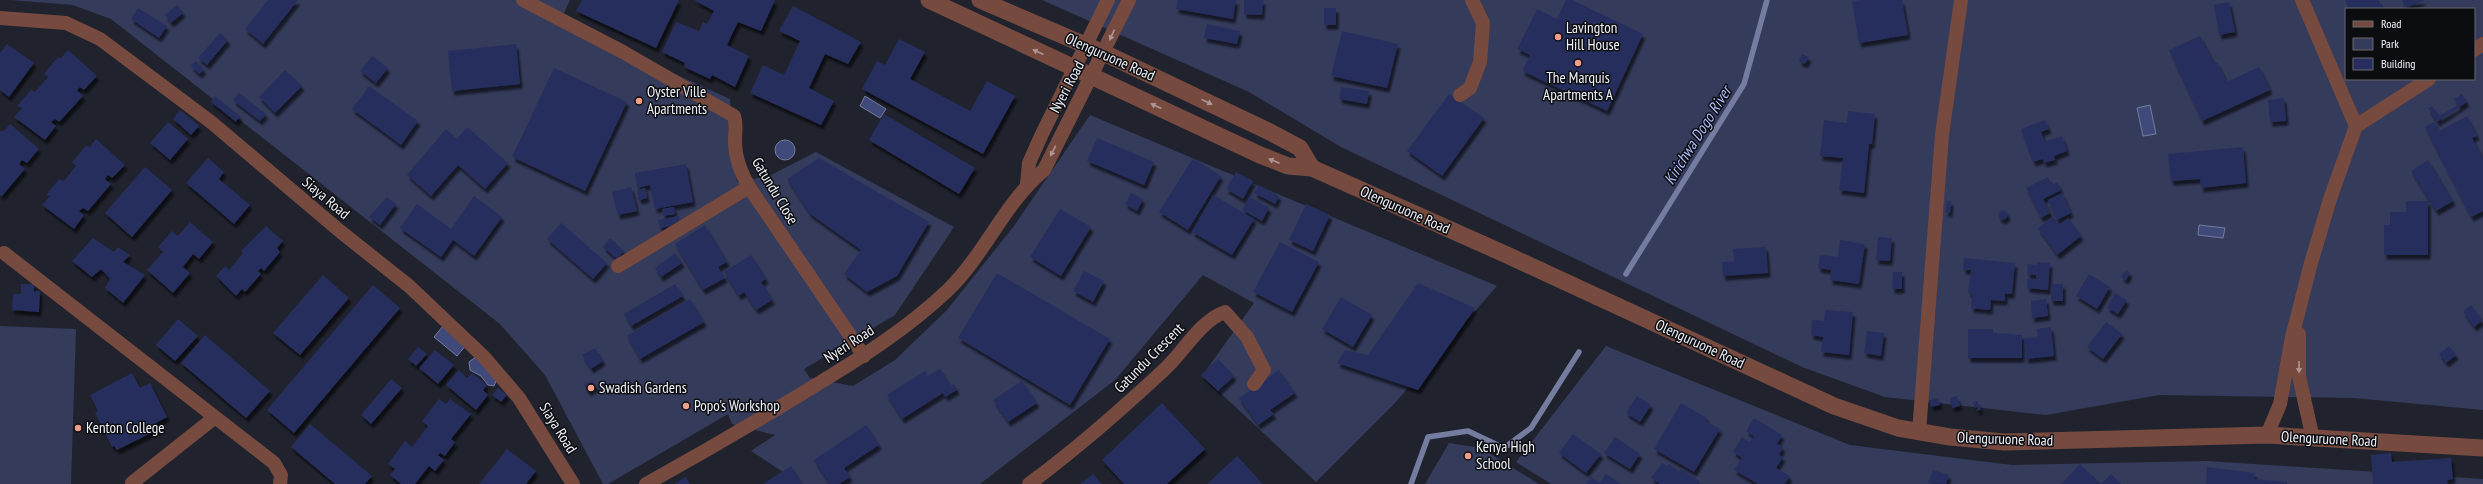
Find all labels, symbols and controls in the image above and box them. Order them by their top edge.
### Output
legend [2345,8,2475,80]
text: Road [2381,16,2401,31]
place label: Lavington Hill House [1566,18,1620,54]
street label: Olenguruone Road [1062,28,1158,85]
one-way arrow [1109,30,1115,41]
marker: Lavington Hill House [1553,32,1563,42]
text: Park [2381,36,2399,51]
one-way arrow [1032,49,1044,55]
text: Building [2381,56,2416,71]
street label: Nyeri Road [1045,58,1088,116]
marker: The Marquis Apartments A [1573,58,1583,68]
place label: The Marquis Apartments A [1543,68,1614,104]
water label: Kirichwa Dogo River [1659,80,1737,188]
place label: Oyster Ville Apartments [647,82,707,118]
marker: Oyster Ville Apartments [634,96,644,106]
one-way arrow [1201,98,1213,105]
one-way arrow [1150,103,1162,109]
one-way arrow [1050,146,1057,157]
street label: Gatundu Close [748,154,803,228]
one-way arrow [1268,157,1280,164]
street label: Siaya Road [299,172,354,223]
street label: Olenguruone Road [1357,181,1453,238]
street label: Olenguruone Road [1653,315,1748,372]
street label: Gatundu Crescent [1110,319,1187,396]
street label: Nyeri Road [820,320,877,367]
one-way arrow [2296,361,2302,374]
place label: Swadish Gardens [599,378,687,397]
marker: Swadish Gardens [586,383,596,393]
place label: Popo's Workshop [694,396,780,415]
street label: Siaya Road [536,399,581,457]
marker: Popo's Workshop [681,401,691,411]
place label: Kenton College [86,418,165,437]
marker: Kenton College [73,423,83,433]
street label: Olenguruone Road [2281,426,2378,451]
street label: Olenguruone Road [1957,427,2053,450]
place label: Kenya High School [1476,437,1535,473]
marker: Kenya High School [1463,451,1473,461]

